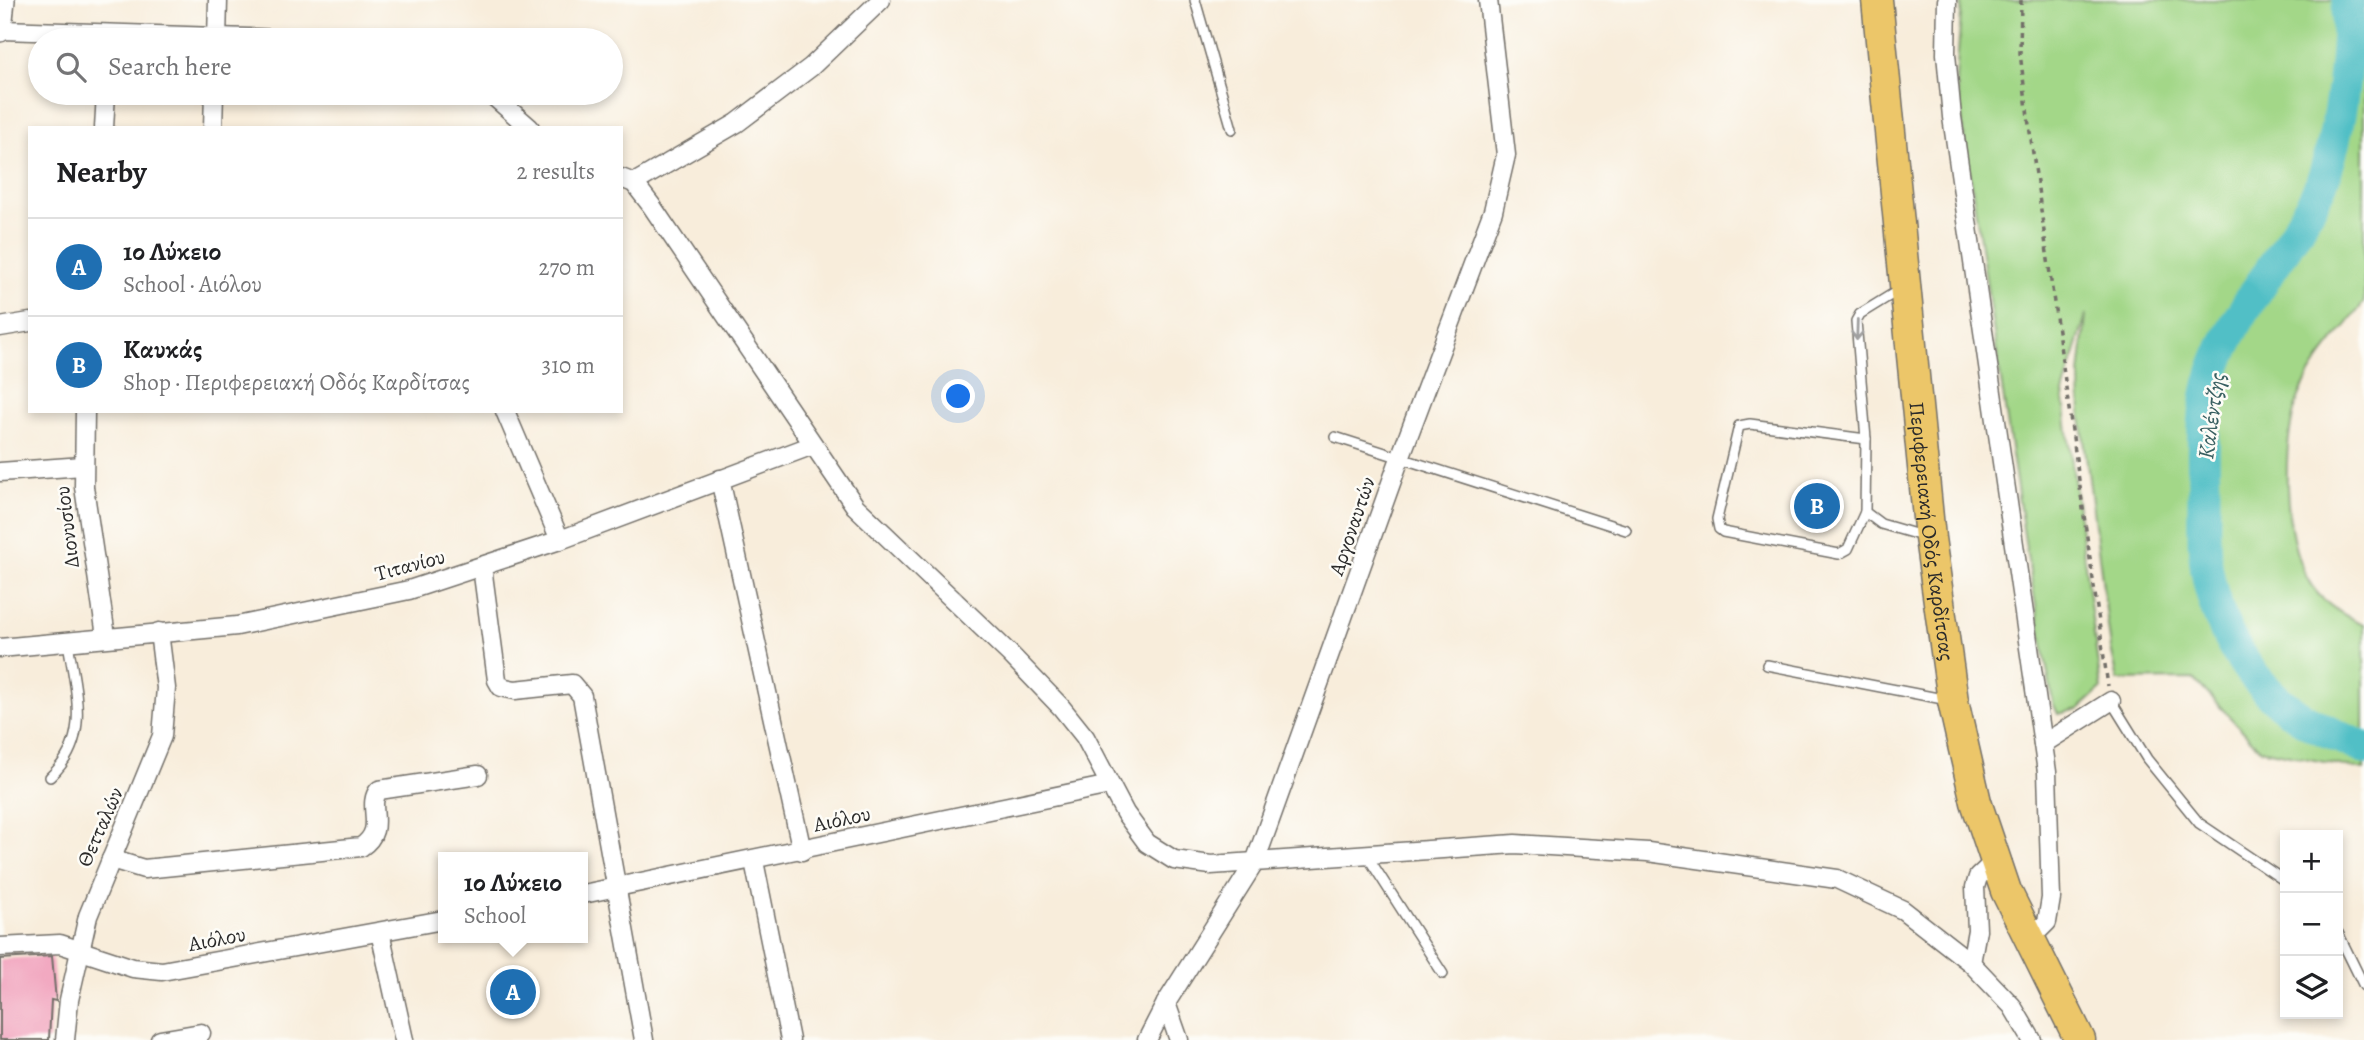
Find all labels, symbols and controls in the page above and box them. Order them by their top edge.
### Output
search box [28,28,623,105]
icon: search [52,48,90,86]
text: Search here [108,49,232,84]
text: Nearby [56,152,147,192]
text: 2 results [517,156,595,187]
text: 1ο Λύκειο [123,234,221,269]
text: A [72,252,86,283]
text: 270 m [538,252,595,283]
text: School · Αιόλου [123,269,262,300]
one-way arrow [1851,318,1864,341]
text: Καυκάς [123,332,202,367]
text: B [72,350,86,381]
text: 310 m [542,350,595,381]
text: Shop · Περιφερειακή Οδός Καρδίτσας [123,367,470,398]
water label: Καλέντζης [2190,370,2233,461]
your location [941,379,975,413]
street label: Περιφερειακή Οδός Καρδίτσας [1903,400,1961,662]
street label: Αργοναυτών [1322,473,1382,580]
pin: B [1794,480,1840,532]
street label: Διονυσίου [48,484,86,570]
street label: Τιτανίου [372,542,448,588]
street label: Θετταλών [70,782,130,871]
street label: Αιόλου [810,799,873,839]
map controls [2280,830,2343,1019]
button: + [2280,830,2343,893]
popup [438,852,588,943]
text: 1ο Λύκειο [464,865,562,900]
button: − [2280,893,2343,956]
text: School [464,900,526,931]
street label: Αιόλου [185,920,248,958]
button: layers [2280,956,2343,1019]
pin: A [490,966,536,1018]

